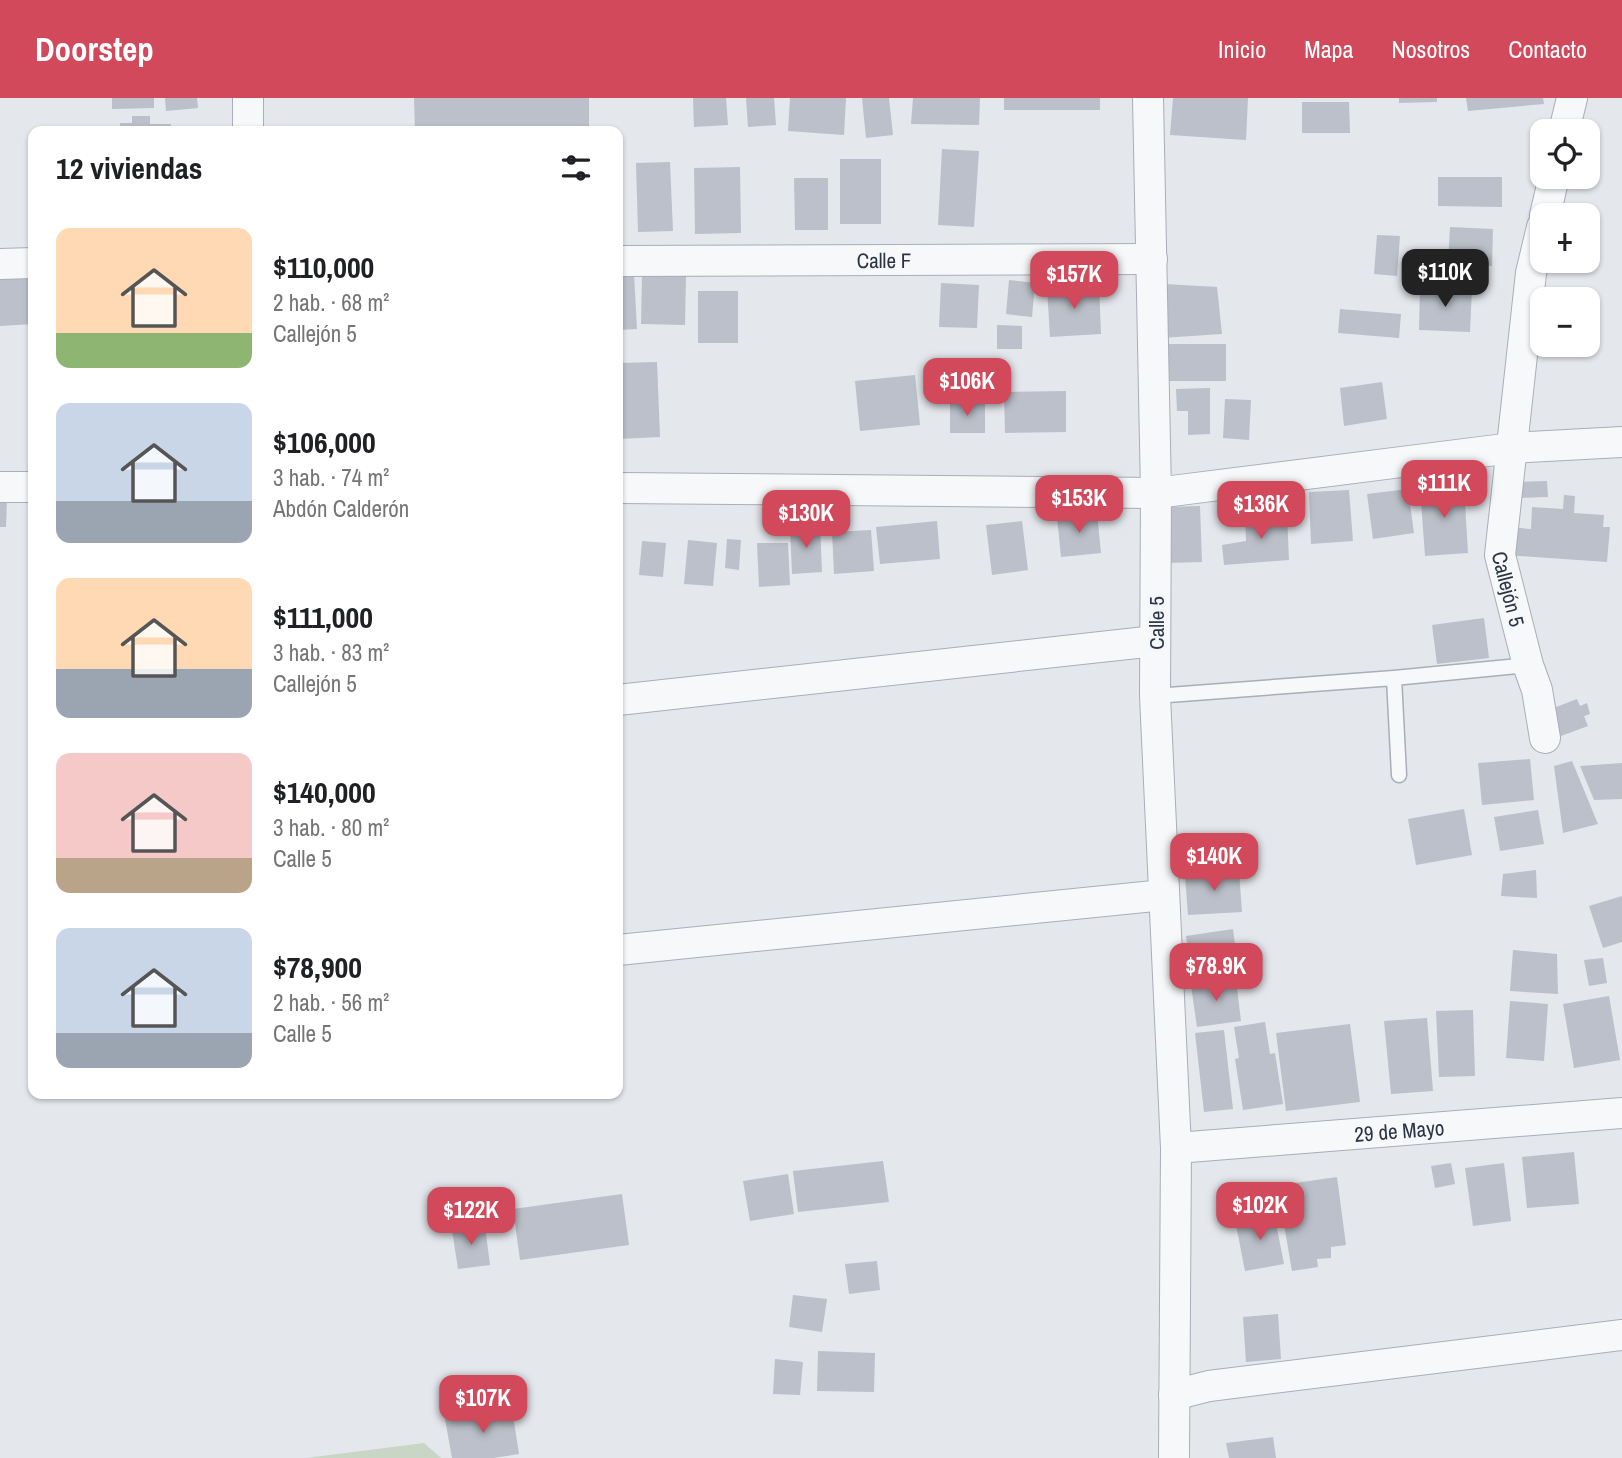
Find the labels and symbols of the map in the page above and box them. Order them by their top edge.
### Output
street label: Calle F [857,245,911,275]
pin: $110K [1396,250,1494,309]
pin: $157K [1025,252,1123,311]
pin: $106K [918,358,1016,418]
pin: $111K [1395,460,1493,520]
pin: $153K [1030,476,1128,535]
pin: $136K [1212,482,1310,541]
pin: $130K [757,490,855,550]
street label: Callejón 5 [1485,548,1532,630]
street label: Calle 5 [1142,596,1171,650]
pin: $140K [1165,834,1263,893]
pin: $78.9K [1159,944,1273,1003]
street label: 29 de Mayo [1353,1112,1445,1148]
pin: $102K [1211,1182,1309,1242]
pin: $122K [422,1188,520,1247]
pin: $107K [434,1376,532,1435]

